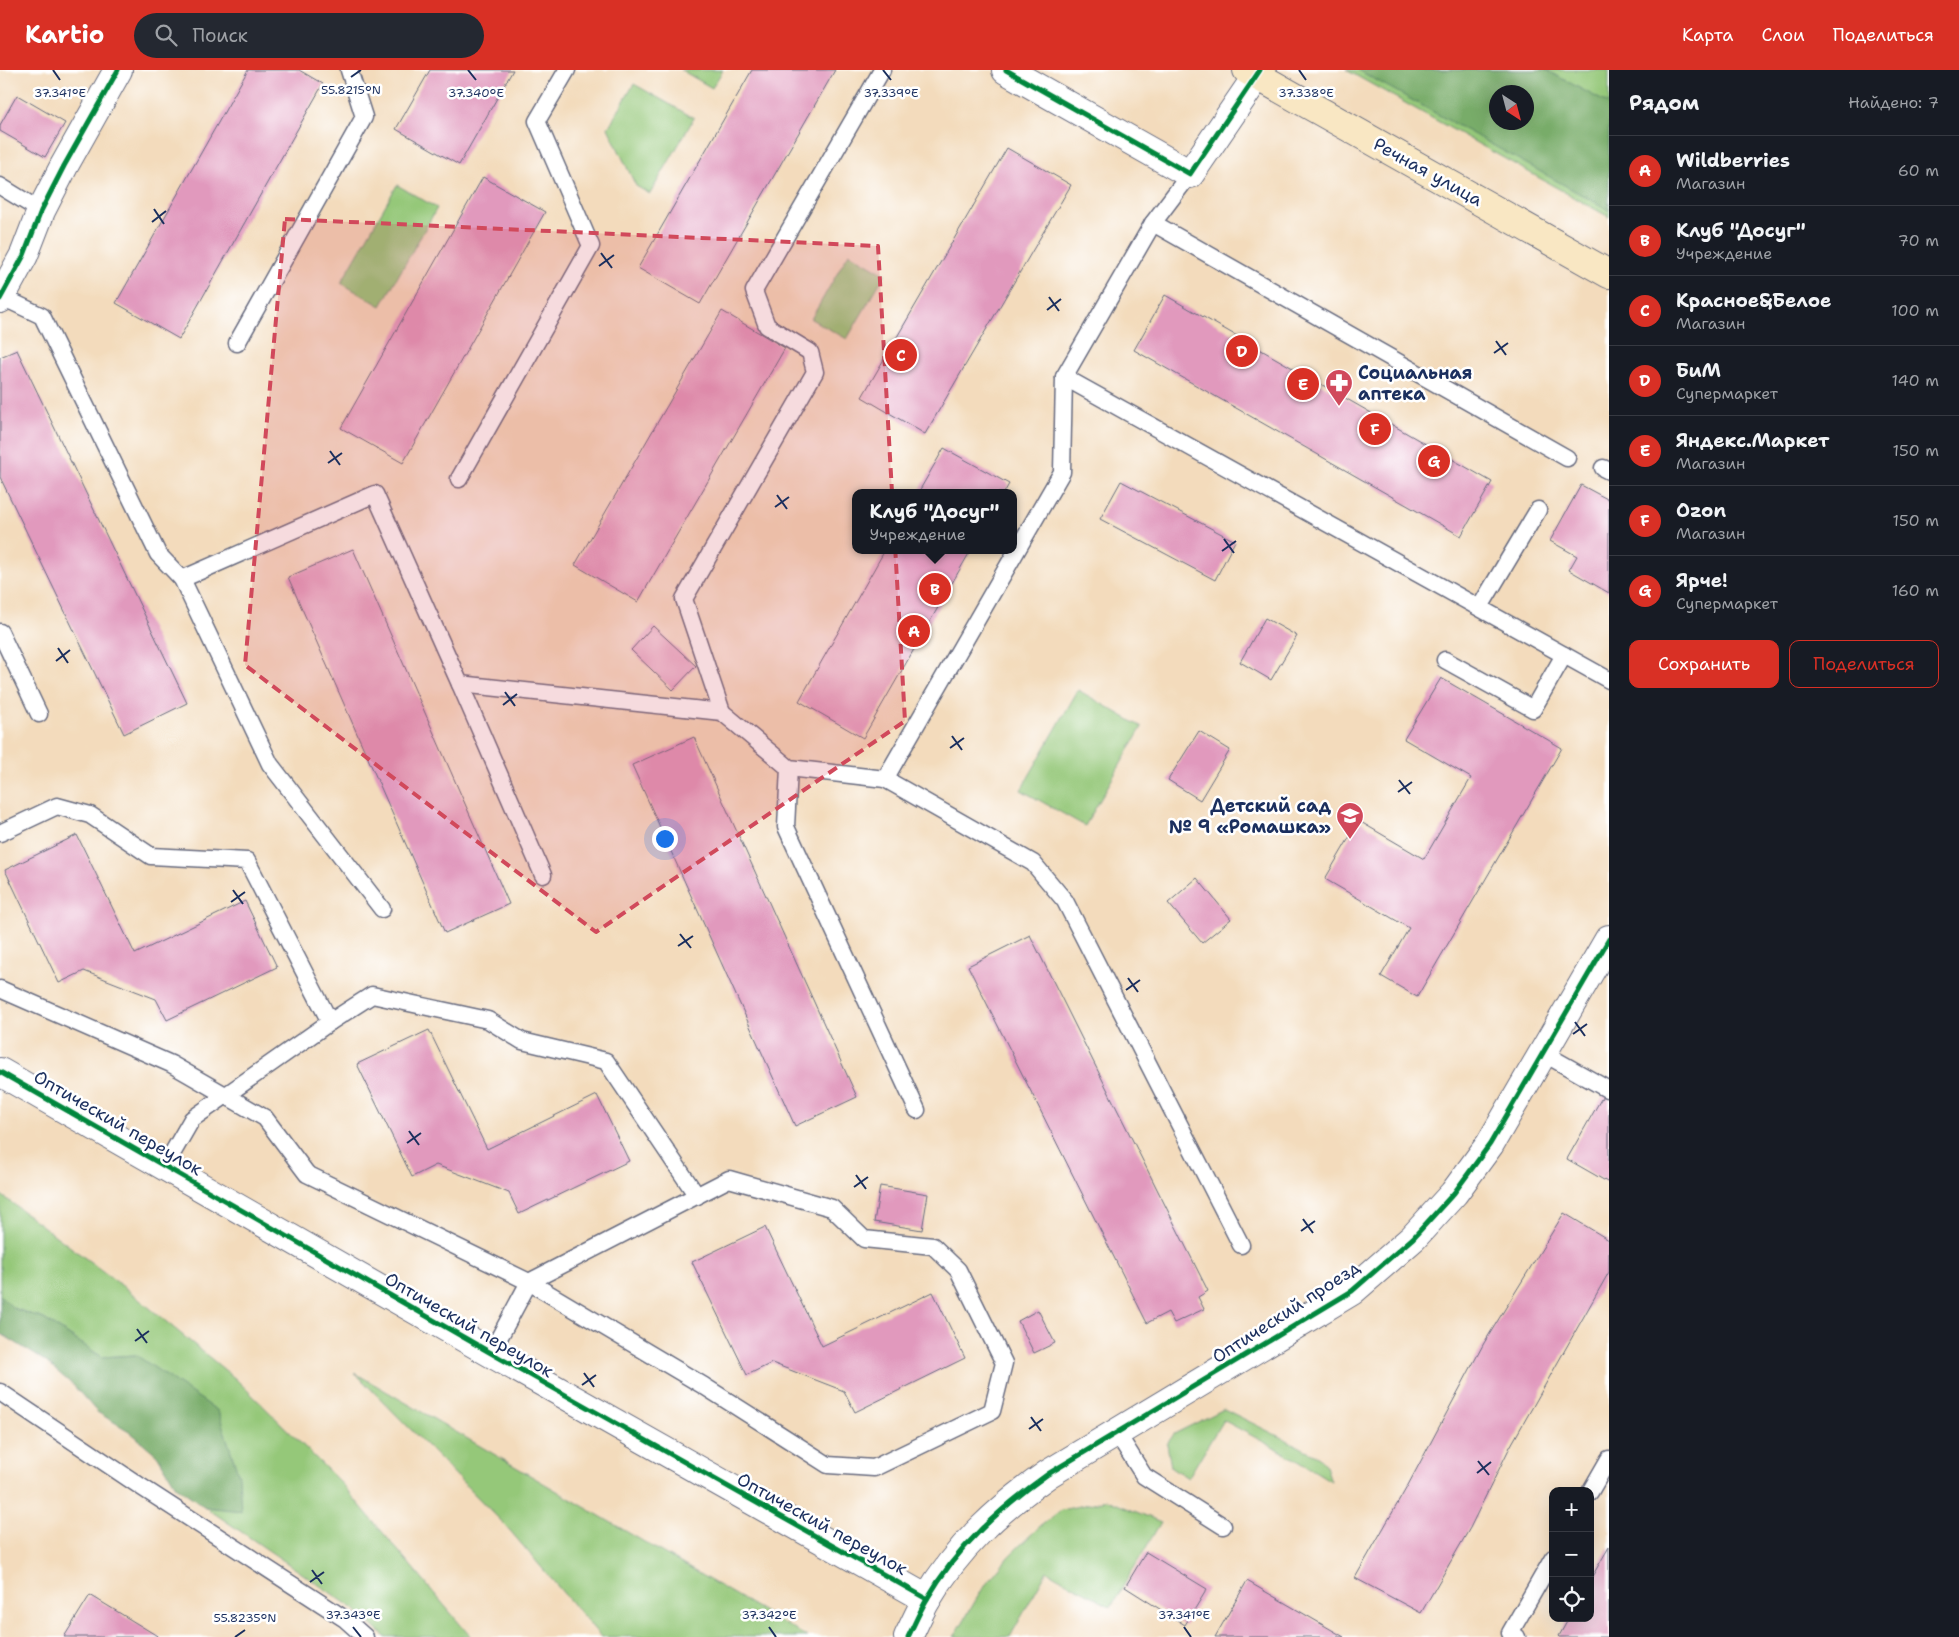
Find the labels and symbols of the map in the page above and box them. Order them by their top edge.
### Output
text: 55.8215°N [321,82,381,98]
text: 37.341°E [34,85,86,101]
text: 37.340°E [448,85,504,101]
text: 37.339°E [863,85,919,101]
text: 37.338°E [1278,85,1334,101]
north arrow [1489,85,1534,130]
street label: Речная улица [1369,132,1487,212]
pin: D [1226,332,1258,370]
pin: C [885,336,917,374]
place label: Социальная аптека [1358,361,1473,406]
pin: E [1287,365,1319,403]
pharmacy icon: Социальная аптека [1324,368,1354,407]
pin: F [1359,410,1391,448]
pin: G [1418,442,1450,480]
pin: B [919,570,951,608]
pin: A [898,612,930,650]
place label: Детский сад № 9 «Ромашка» [1169,794,1331,839]
school or university icon: Детский сад № 9 «Ромашка» [1335,801,1365,840]
your location [652,826,678,852]
street label: Оптический переулок [29,1065,207,1181]
street label: Оптический проезд [1207,1255,1365,1369]
street label: Оптический переулок [380,1267,558,1383]
street label: Оптический переулок [732,1467,912,1581]
text: 37.343°E [325,1607,381,1623]
text: 37.342°E [741,1607,797,1623]
text: 37.341°E [1158,1607,1210,1623]
text: 55.8235°N [214,1610,277,1626]

